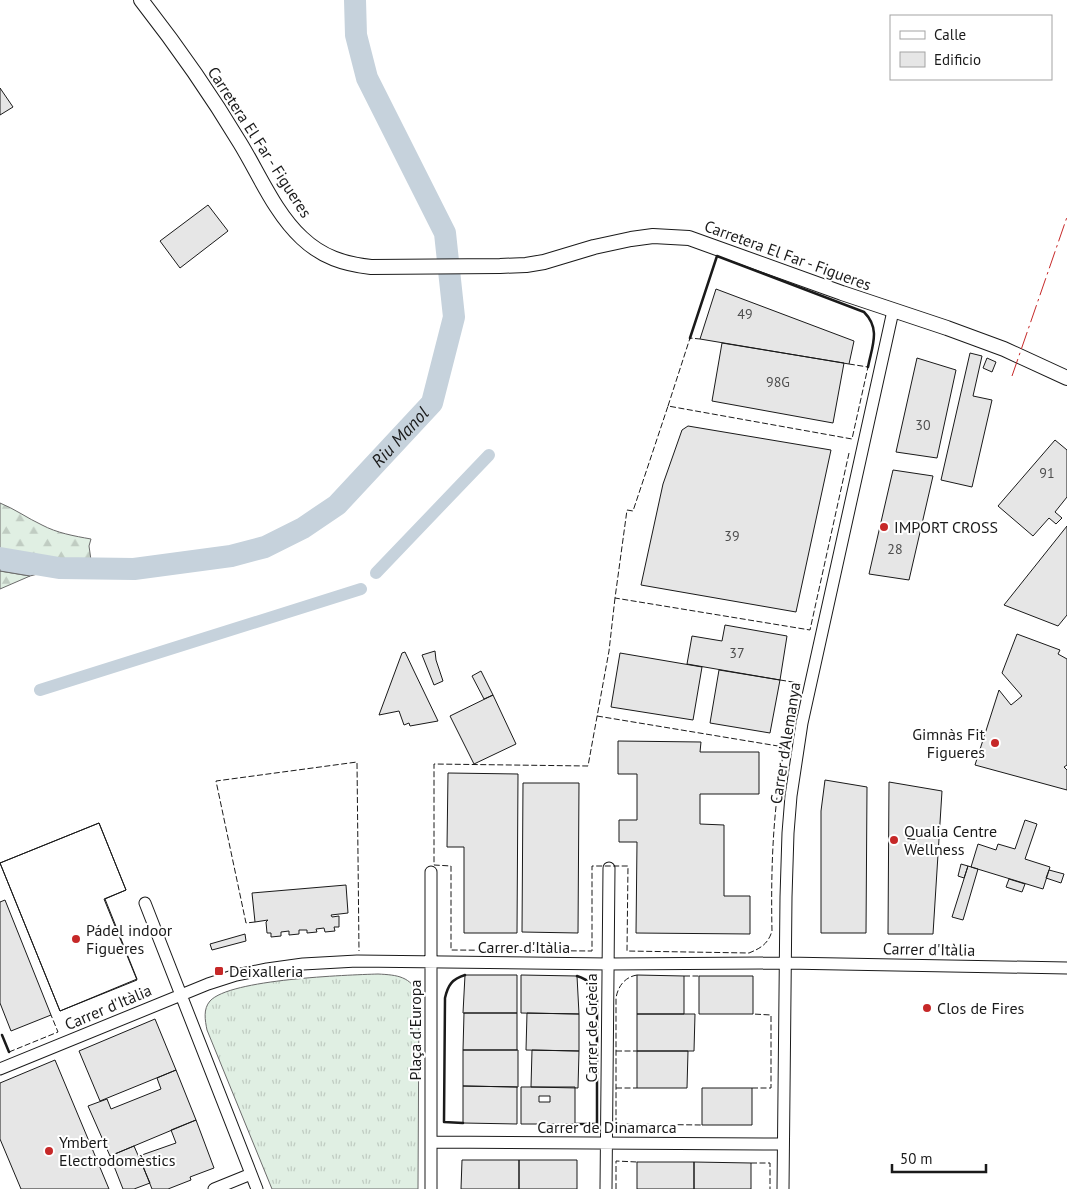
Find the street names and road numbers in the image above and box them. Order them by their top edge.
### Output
street label: Carretera El Far - Figueres [204,63,316,221]
street label: Carretera El Far - Figueres [702,216,874,295]
street label: Carrer d'Alemanya [766,681,804,805]
street label: Carrer d'Itàlia [478,937,570,957]
street label: Carrer d'Itàlia [883,938,975,960]
street label: Carrer de Grècia [581,973,601,1083]
street label: Carrer d'Itàlia [62,980,154,1034]
street label: Plaça d'Europa [405,980,425,1080]
street label: Carrer de Dinamarca [537,1117,677,1137]

